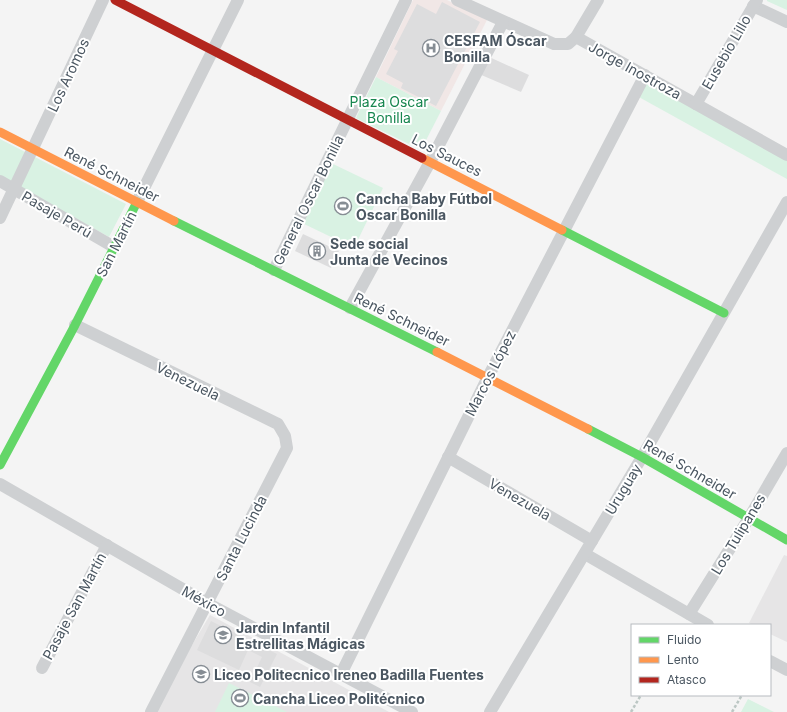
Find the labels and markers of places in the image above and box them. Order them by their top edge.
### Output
place label: CESFAM Óscar Bonilla [444,32,547,65]
hospital icon: CESFAM Óscar Bonilla [421,38,441,58]
place label: Cancha Baby Fútbol Oscar Bonilla [356,190,492,223]
sports icon: Cancha Baby Fútbol Oscar Bonilla [333,196,353,216]
place label: Sede social Junta de Vecinos [330,235,448,268]
building icon: Sede social Junta de Vecinos [307,241,327,261]
place label: Jardin Infantil Estrellitas Mágicas [236,619,365,652]
school or university icon: Jardin Infantil Estrellitas Mágicas [213,625,233,645]
school or university icon: Liceo Politecnico Ireneo Badilla Fuentes [191,664,211,684]
place label: Liceo Politecnico Ireneo Badilla Fuentes [214,666,484,683]
sports icon: Cancha Liceo Politécnico [230,688,250,708]
place label: Cancha Liceo Politécnico [253,690,425,707]

